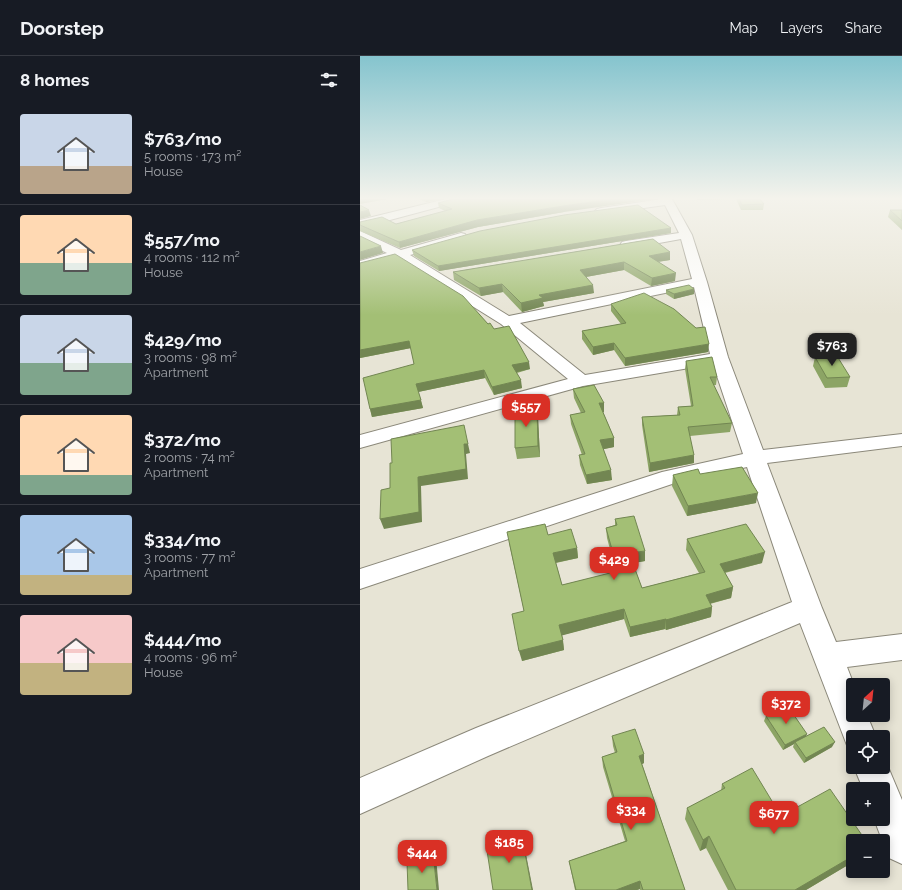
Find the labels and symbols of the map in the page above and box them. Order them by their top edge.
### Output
pin: $763 [808,333,856,367]
pin: $557 [502,394,550,428]
pin: $429 [590,547,638,581]
north arrow [846,678,890,722]
pin: $372 [762,691,810,725]
pin: $334 [607,797,655,831]
pin: $677 [750,801,798,835]
pin: $185 [485,830,533,864]
pin: $444 [398,840,446,874]

